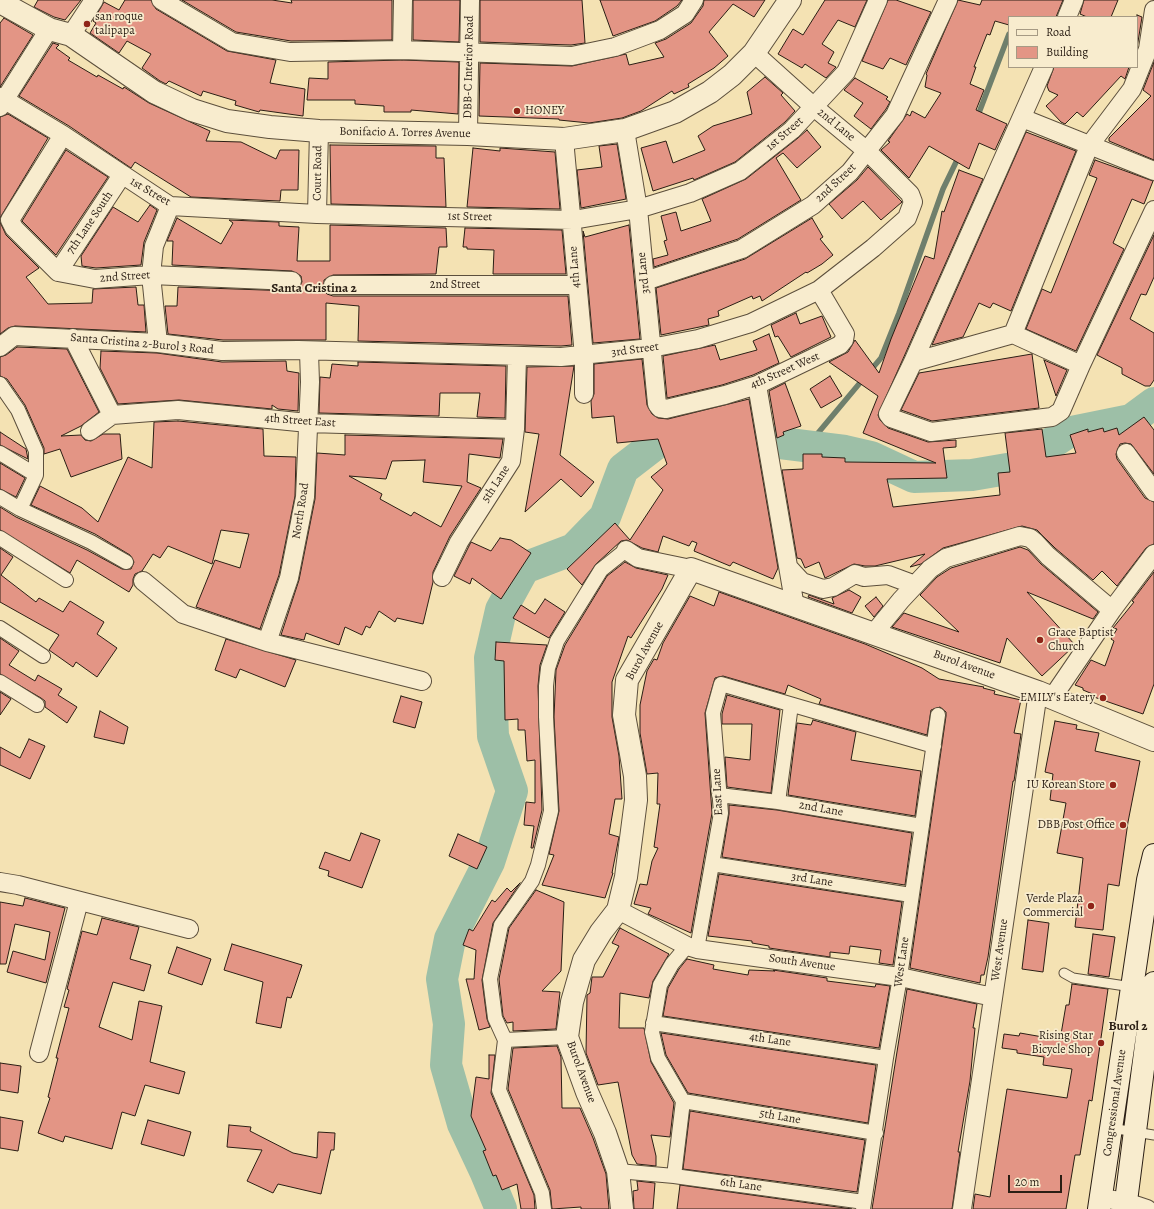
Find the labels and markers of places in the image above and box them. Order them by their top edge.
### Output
place label: san roque talipapa [95,10,143,38]
marker: san roque talipapa [82,19,92,29]
place label: HONEY [525,104,564,118]
marker: HONEY [512,106,522,116]
place label: Grace Baptist Church [1048,626,1114,654]
marker: Grace Baptist Church [1035,635,1045,645]
place label: EMILY's Eatery [1020,691,1095,705]
marker: EMILY's Eatery [1098,693,1108,703]
place label: IU Korean Store [1026,778,1105,792]
marker: IU Korean Store [1108,780,1118,790]
place label: DBB Post Office [1037,818,1115,832]
marker: DBB Post Office [1118,820,1128,830]
place label: Verde Plaza Commercial [1023,892,1083,920]
marker: Verde Plaza Commercial [1086,901,1096,911]
place label: Rising Star Bicycle Shop [1032,1029,1093,1057]
marker: Rising Star Bicycle Shop [1096,1038,1106,1048]

